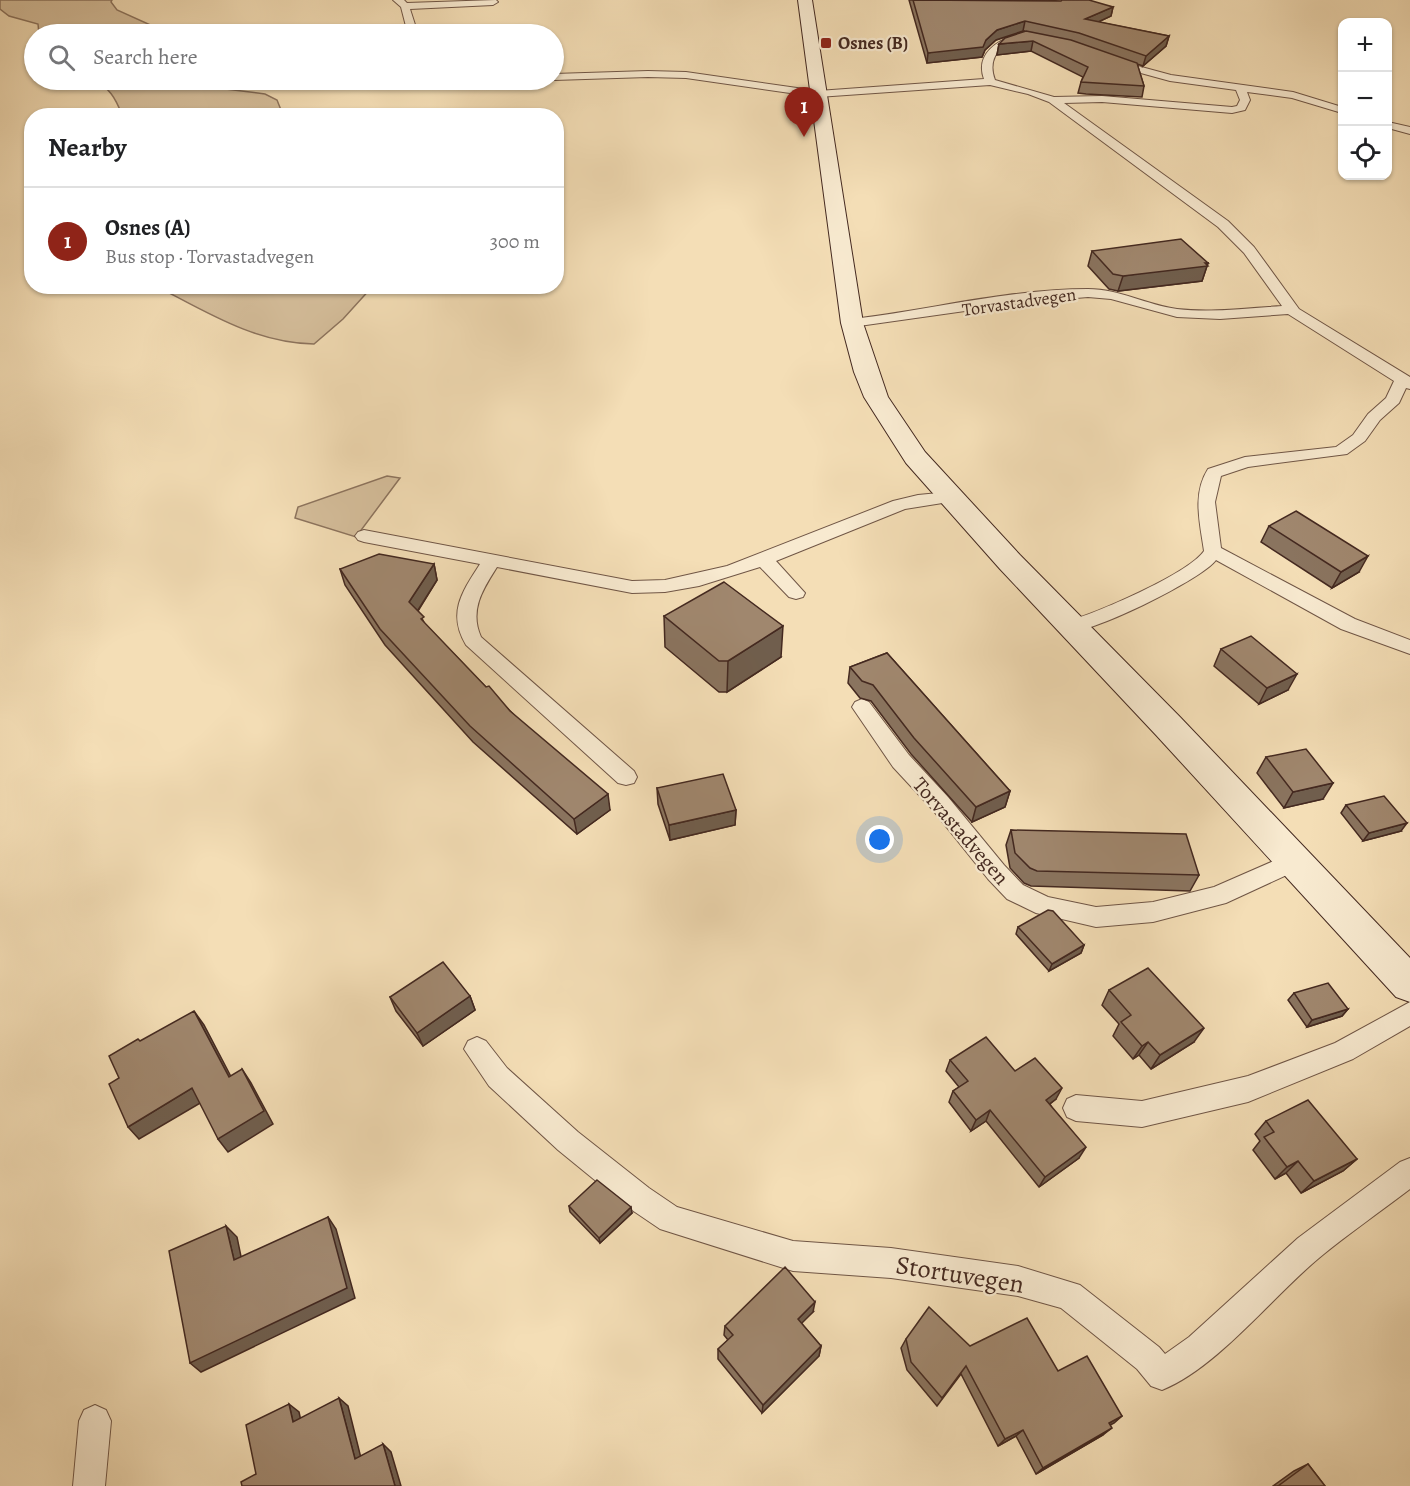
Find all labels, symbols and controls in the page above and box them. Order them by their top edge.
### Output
map controls [1338,18,1392,180]
button: + [1338,18,1392,72]
search box [24,24,564,90]
place label: Osnes (B) [838,31,908,55]
marker: Osnes (B) [819,36,833,50]
icon: search [45,41,78,74]
text: Search here [93,42,198,72]
button: − [1338,72,1392,126]
pin: 1 [784,88,824,137]
button: locate [1338,126,1392,180]
text: Nearby [48,130,127,165]
text: Osnes (A) [105,213,191,243]
text: 1 [64,228,71,255]
text: 300 m [490,228,540,255]
text: Bus stop · Torvastadvegen [105,243,314,270]
street label: Torvastadvegen [960,282,1078,322]
street label: Torvastadvegen [907,771,1015,891]
your location [865,825,894,854]
street label: Stortuvegen [893,1247,1027,1302]

